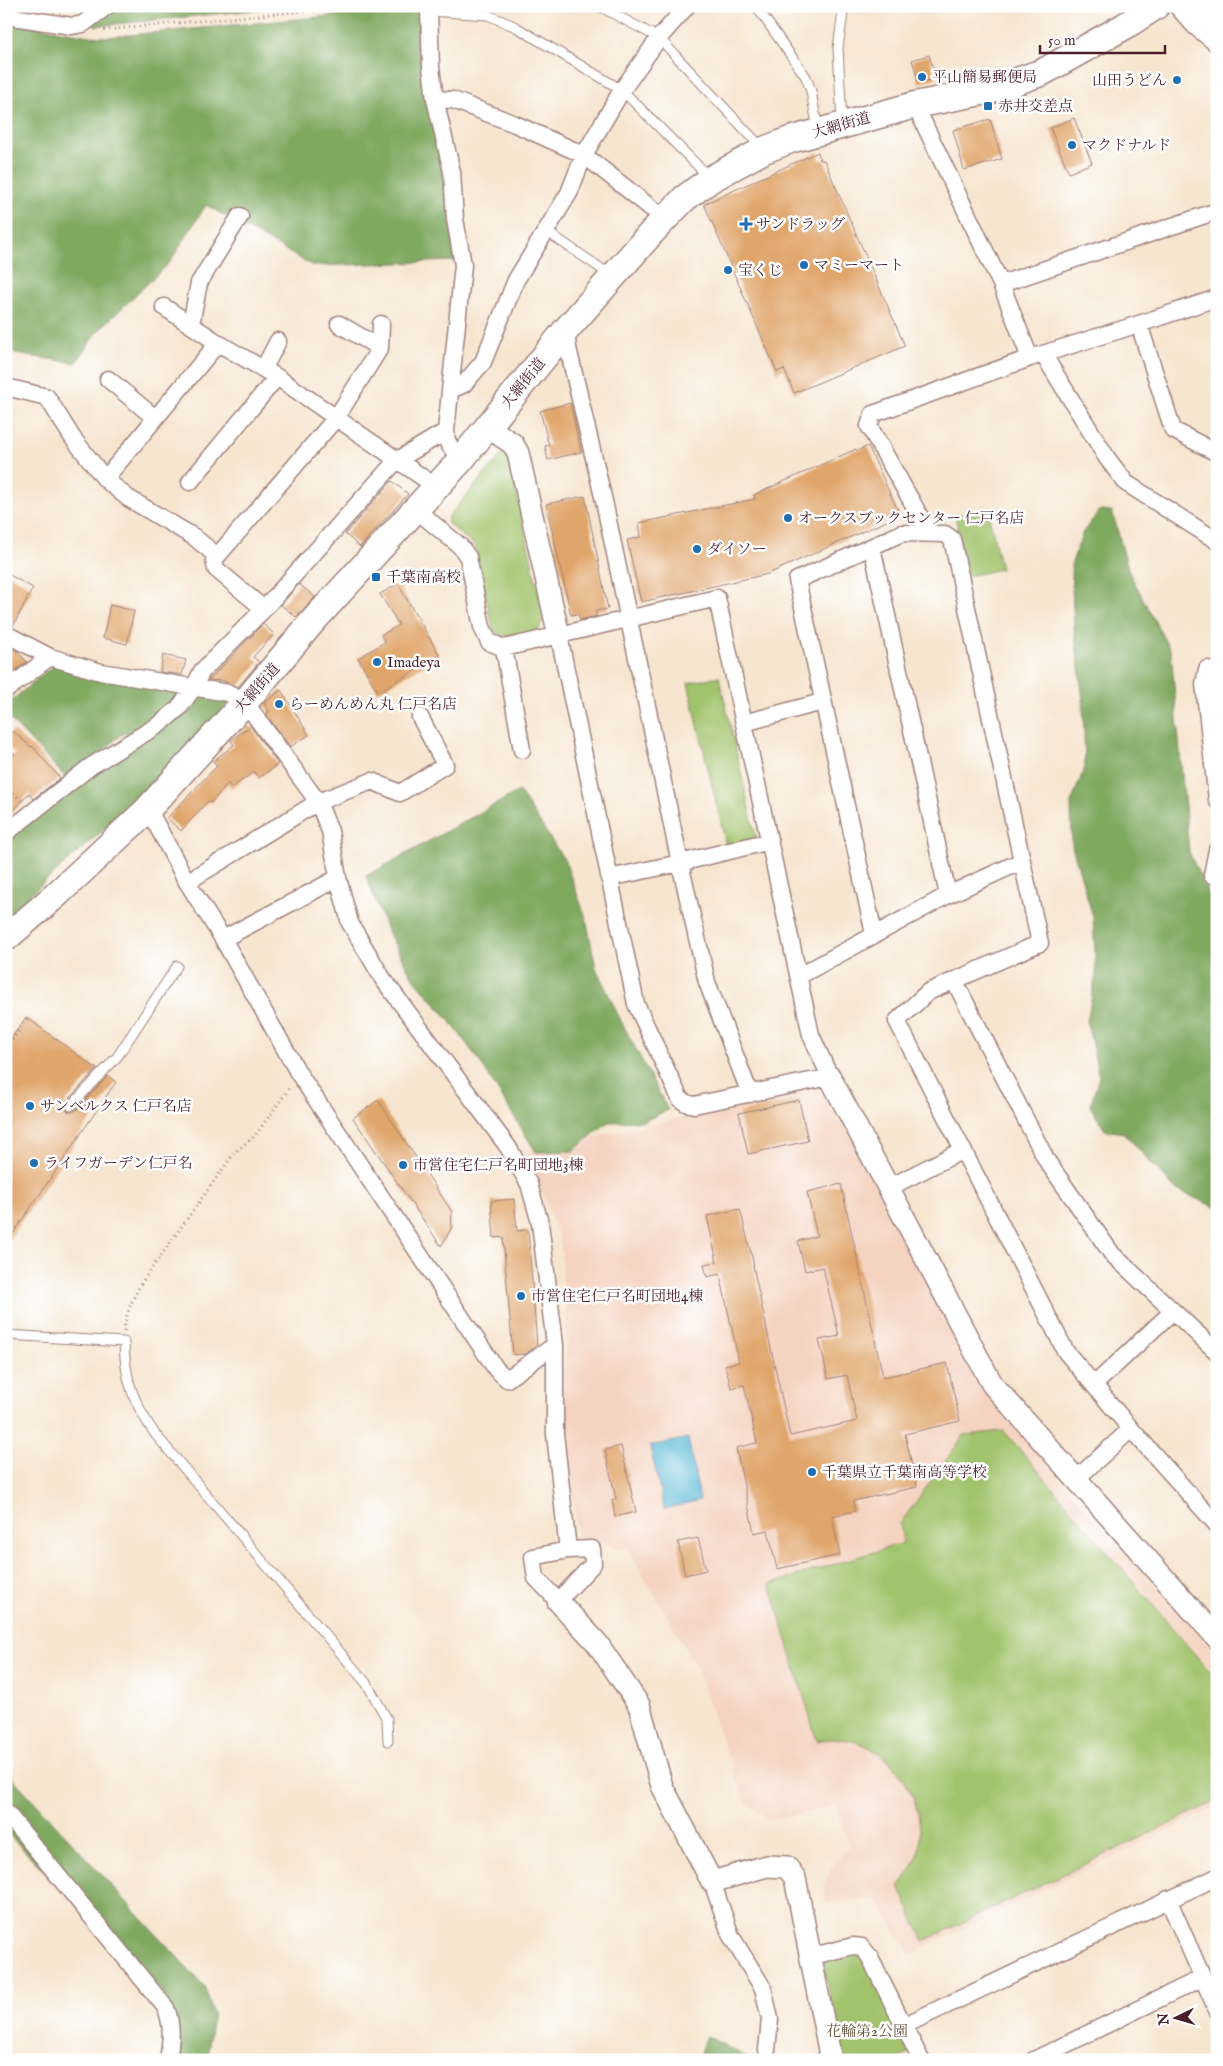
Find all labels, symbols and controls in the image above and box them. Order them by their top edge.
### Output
scale bar [1040,22,1166,54]
text: 50 m [1048,31,1076,50]
place label: 平山簡易郵便局 [932,68,1037,87]
marker: 平山簡易郵便局 [916,71,928,83]
place label: 山田うどん [1092,71,1167,90]
marker: 山田うどん [1171,74,1183,86]
place label: 赤井交差点 [998,97,1073,116]
marker: 赤井交差点 [982,100,994,112]
street label: 大網街道 [810,108,873,143]
place label: マクドナルド [1082,136,1171,155]
marker: マクドナルド [1066,139,1078,151]
place label: サンドラッグ [756,215,845,234]
marker: サンドラッグ [740,218,752,230]
place label: マミーマート [814,256,904,275]
marker: マミーマート [798,259,810,271]
place label: 宝くじ [738,261,783,280]
marker: 宝くじ [722,264,734,276]
street label: 大網街道 [497,354,550,413]
place label: オークスブックセンター 仁戸名店 [798,509,1024,528]
marker: オークスブックセンター 仁戸名店 [782,512,794,524]
place label: ダイソー [707,540,767,559]
marker: ダイソー [691,543,703,555]
place label: 千葉南高校 [386,568,461,587]
marker: 千葉南高校 [370,571,382,583]
place label: Imadeya [387,653,441,672]
marker: Imadeya [371,656,383,668]
street label: 大網街道 [231,659,284,717]
place label: らーめんめん丸 仁戸名店 [289,695,457,714]
marker: らーめんめん丸 仁戸名店 [273,698,285,710]
place label: サンベルクス 仁戸名店 [40,1097,192,1116]
marker: サンベルクス 仁戸名店 [24,1100,36,1112]
place label: ライフガーデン仁戸名 [44,1154,193,1173]
place label: 市営住宅仁戸名町団地3棟 [413,1156,584,1175]
marker: ライフガーデン仁戸名 [28,1157,40,1169]
marker: 市営住宅仁戸名町団地3棟 [397,1159,409,1171]
place label: 市営住宅仁戸名町団地4棟 [531,1287,703,1306]
marker: 市営住宅仁戸名町団地4棟 [515,1290,527,1302]
place label: 千葉県立千葉南高等学校 [822,1463,987,1482]
marker: 千葉県立千葉南高等学校 [806,1466,818,1478]
north arrow [1150,1994,1200,2044]
text: N [1155,2012,1174,2027]
park label: 花輪第2公園 [826,2022,908,2041]

